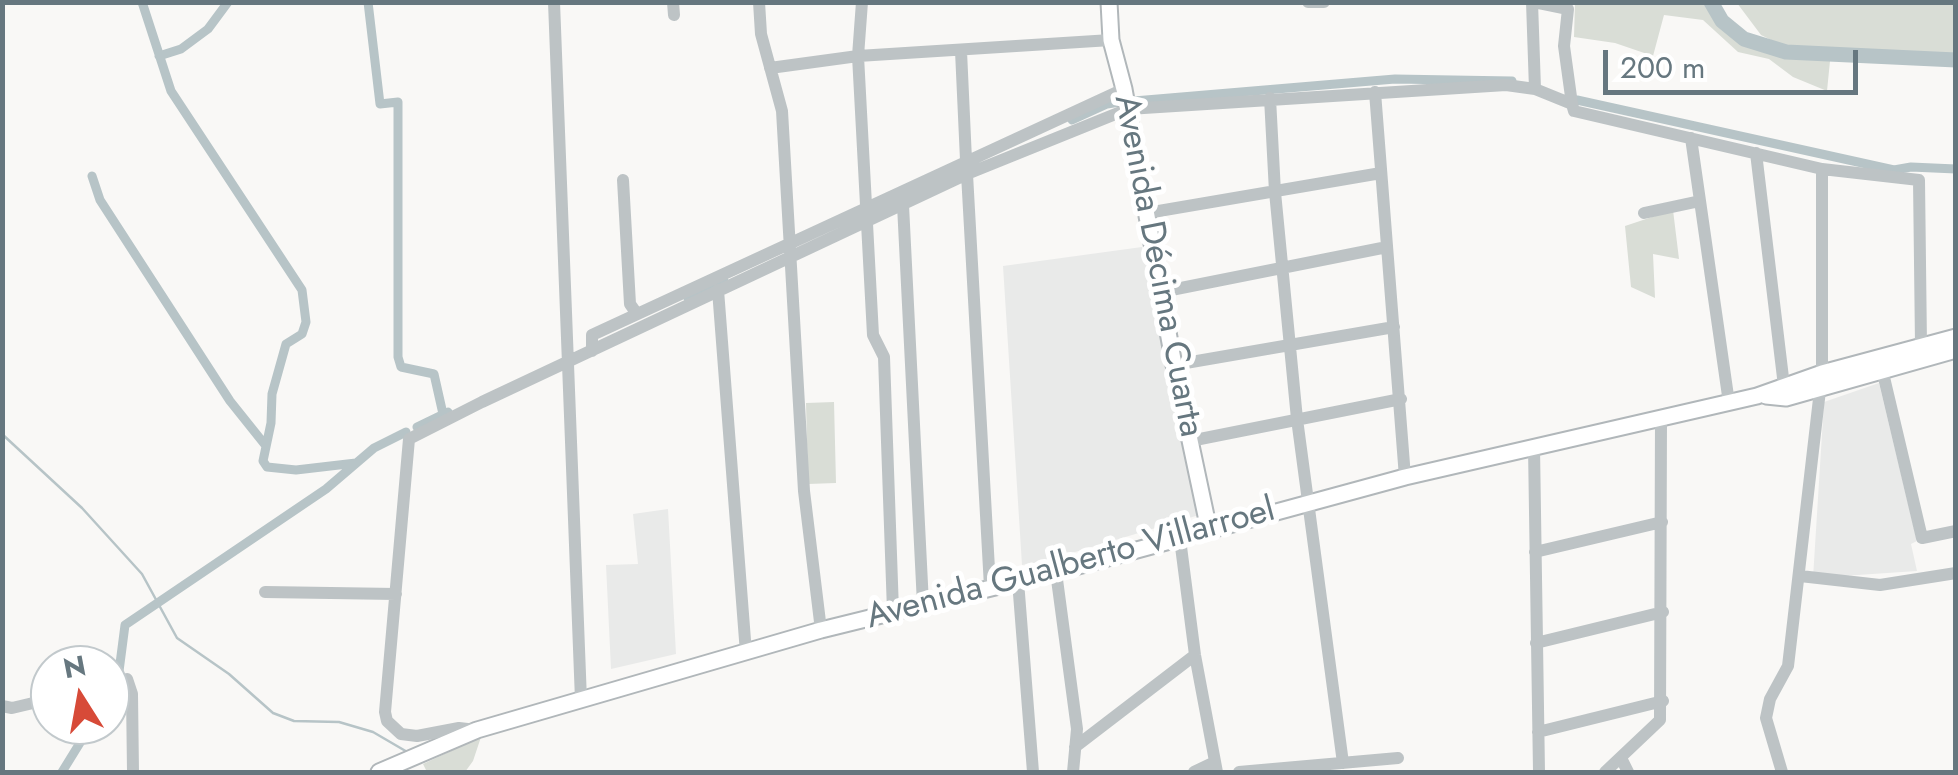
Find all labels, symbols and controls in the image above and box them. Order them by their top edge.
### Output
scale bar [1608,30,1863,92]
text: 200 m [1620,46,1705,89]
street label: Avenida Décima Cuarta [1103,91,1211,441]
street label: Avenida Gualberto Villarroel [862,490,1280,640]
north arrow [30,645,130,745]
text: N [60,645,89,689]

